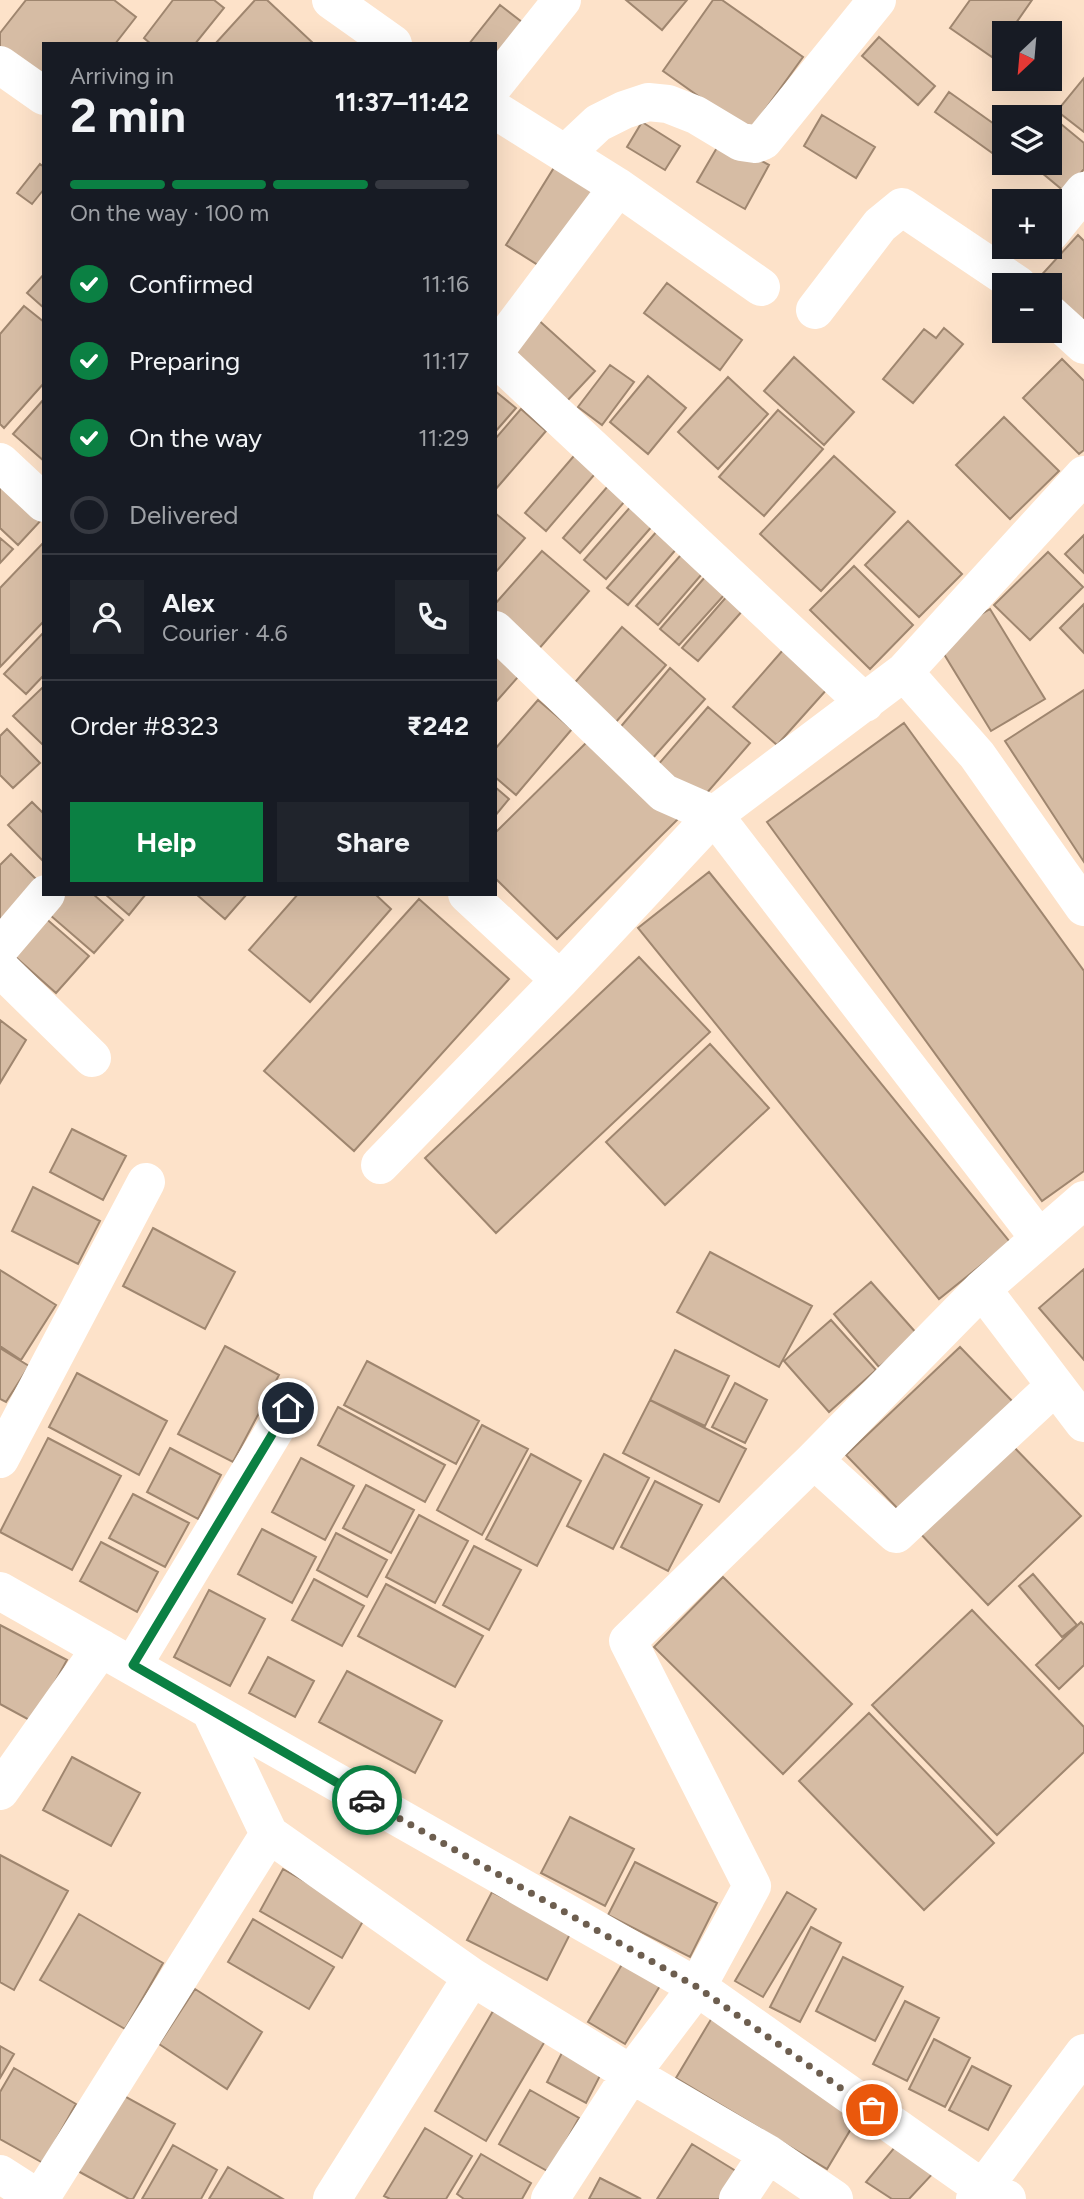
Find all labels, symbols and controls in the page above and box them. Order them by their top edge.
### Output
north arrow [992,21,1062,91]
map controls [992,21,1062,343]
text: Arriving in [70,62,174,90]
text: 11:37–11:42 [335,86,469,118]
text: 2 min [70,88,186,144]
button: layers [992,105,1062,175]
button: + [992,189,1062,259]
text: On the way · 100 m [70,199,269,227]
icon: check [70,265,108,303]
text: Confirmed [129,268,253,300]
text: 11:16 [422,270,469,298]
button: − [992,273,1062,343]
icon: check [70,342,108,380]
text: Preparing [129,345,240,377]
text: 11:17 [422,347,469,375]
icon: check [70,419,108,457]
text: On the way [129,422,262,454]
text: 11:29 [418,424,469,452]
text: Delivered [129,499,238,531]
button: person [70,580,144,654]
button: phone [395,580,469,654]
text: Alex [162,587,215,619]
text: Courier · 4.6 [162,619,288,647]
text: Order #8323 [70,710,219,742]
text: ₹242 [407,710,469,742]
button: Help [70,802,263,882]
button: Share [277,802,469,882]
pin [258,1378,318,1438]
icon: home [269,1389,307,1427]
courier [332,1765,402,1835]
icon: car [348,1781,386,1819]
pin [842,2080,902,2140]
icon: bag [853,2091,891,2129]

